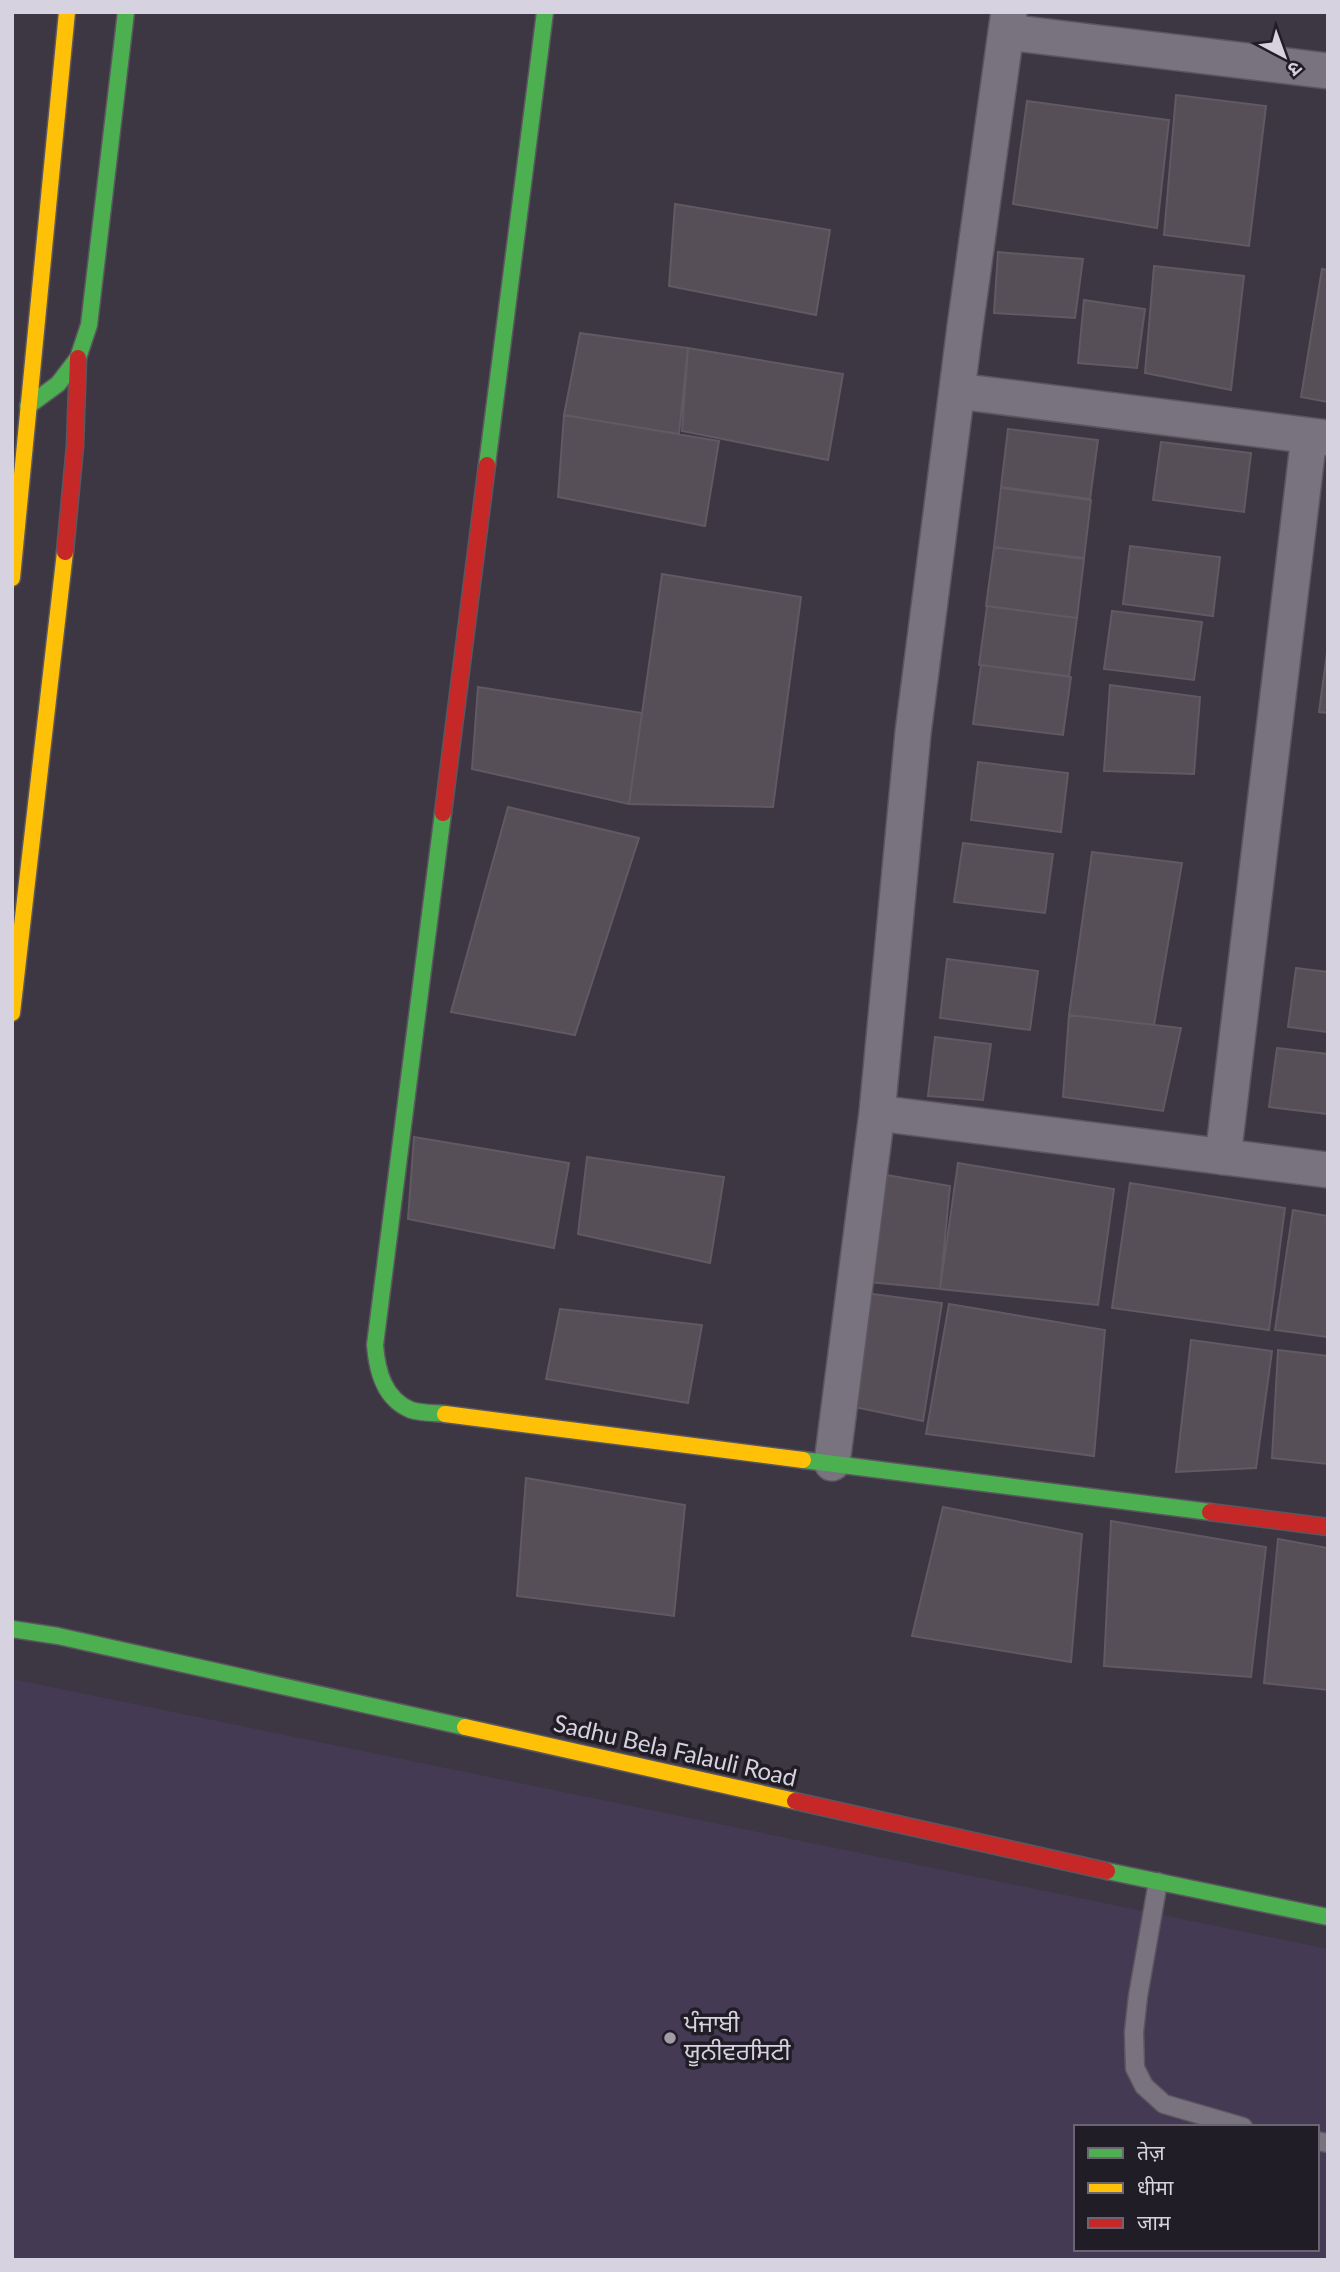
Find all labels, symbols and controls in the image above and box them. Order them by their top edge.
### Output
north arrow [1249,21,1319,91]
text: उ [1283,57,1307,82]
street label: Sadhu Bela Falauli Road [551,1707,800,1792]
place label: ਪੰਜਾਬੀ ਯੂਨੀਵਰਸਿਟੀ [683,2008,791,2067]
marker: ਪੰਜਾਬੀ ਯੂਨੀਵਰਸਿਟੀ [662,2030,678,2046]
legend [1074,2125,1319,2251]
text: तेज़ [1137,2139,1165,2164]
text: धीमा [1137,2174,1174,2199]
text: जाम [1137,2209,1171,2234]

